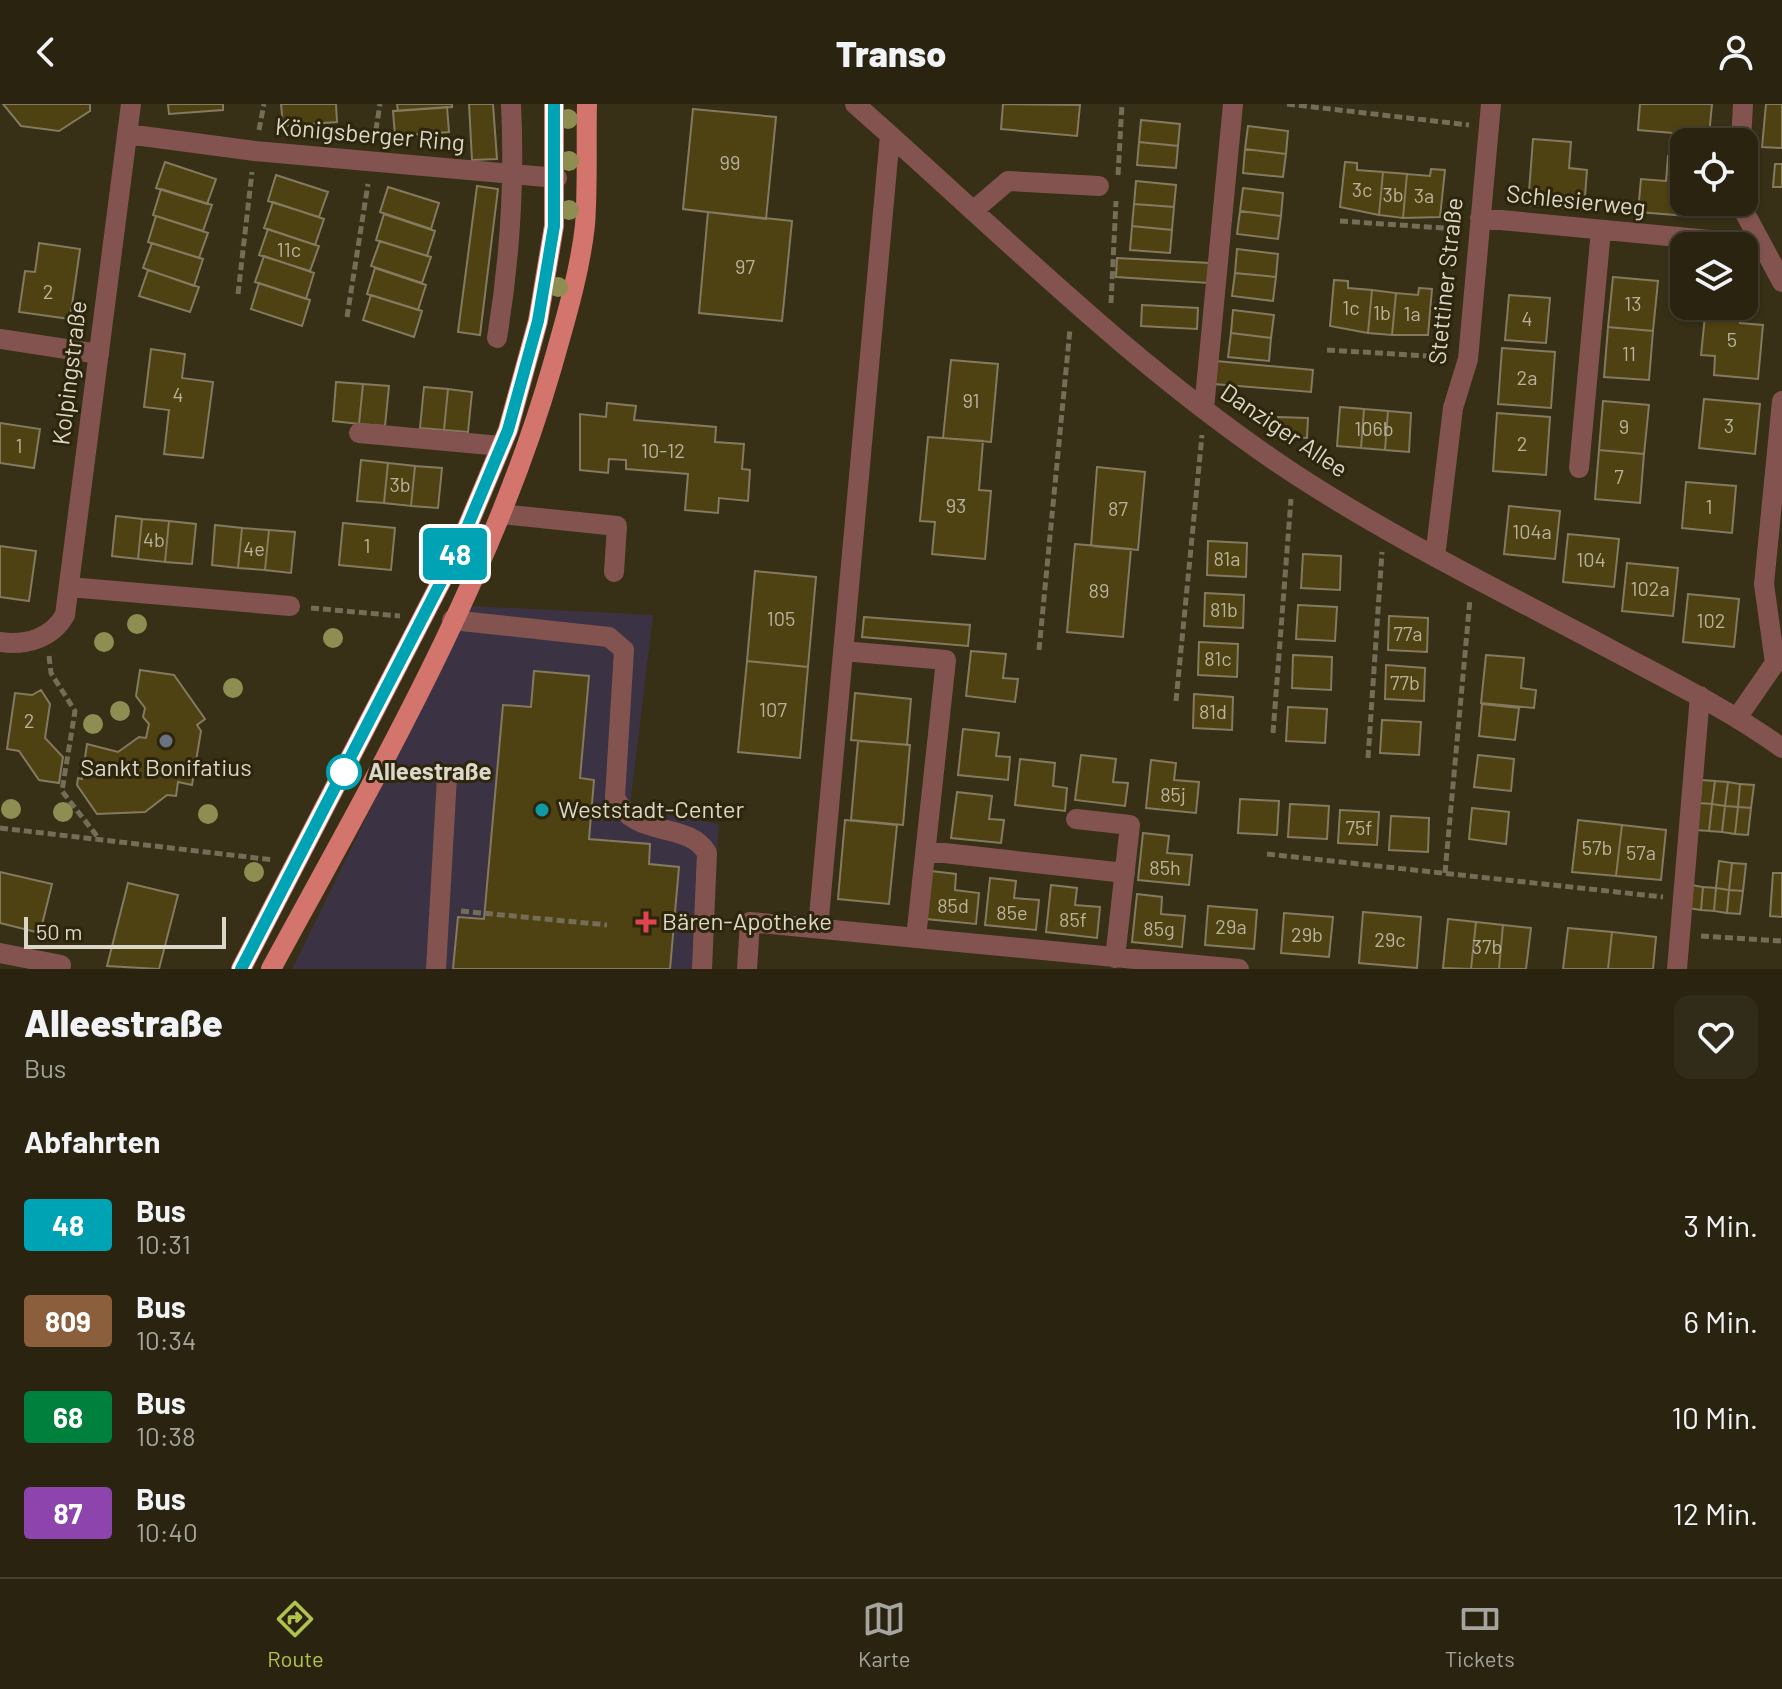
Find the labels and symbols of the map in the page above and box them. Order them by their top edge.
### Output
street label: Königsberger Ring [274,111,466,156]
house number: 99 [720,150,740,174]
house number: 3c [1352,177,1372,201]
street label: Schlesierweg [1505,178,1647,221]
house number: 3b [1382,182,1404,206]
house number: 3a [1414,183,1434,207]
street label: Stettiner Straße [1421,196,1468,366]
house number: 11c [277,237,301,261]
house number: 97 [735,254,755,278]
house number: 2 [43,279,53,303]
house number: 13 [1624,291,1642,315]
house number: 1c [1342,295,1360,319]
street label: Kolpingstraße [45,299,92,447]
house number: 1b [1373,300,1391,324]
house number: 1a [1403,301,1421,325]
house number: 4 [1521,306,1533,330]
house number: 5 [1727,327,1737,351]
house number: 11 [1622,341,1636,365]
house number: 2a [1517,365,1537,389]
street label: Danziger Allee [1216,377,1354,483]
house number: 4 [172,382,184,406]
house number: 91 [962,388,980,412]
house number: 3 [1724,413,1734,437]
house number: 9 [1619,414,1629,438]
house number: 106b [1354,416,1394,440]
house number: 2 [1517,431,1527,455]
house number: 1 [16,433,23,457]
house number: 10-12 [641,438,685,462]
house number: 7 [1614,464,1624,488]
house number: 3b [389,472,411,496]
house number: 93 [946,493,966,517]
house number: 1 [1706,494,1713,518]
house number: 87 [1108,496,1128,520]
house number: 104a [1512,519,1552,543]
house number: 4b [143,527,165,551]
line badge: 48 [419,528,491,580]
house number: 1 [364,533,371,557]
house number: 4e [243,536,265,560]
house number: 81a [1213,546,1241,570]
house number: 104 [1576,547,1606,571]
house number: 102a [1630,576,1670,600]
house number: 89 [1089,578,1109,602]
house number: 81b [1210,597,1238,621]
house number: 105 [767,606,795,630]
house number: 102 [1696,608,1726,632]
house number: 77a [1393,621,1423,645]
house number: 81c [1204,646,1232,670]
house number: 77b [1390,670,1420,694]
house number: 107 [759,697,787,721]
house number: 81d [1199,699,1227,723]
house number: 2 [24,708,34,732]
marker: Sankt Bonifatius [157,732,175,750]
place label: Sankt Bonifatius [80,752,252,781]
marker: Alleestraße [327,755,361,789]
place label: Alleestraße [368,756,492,785]
house number: 85j [1160,782,1186,806]
place label: Weststadt-Center [558,794,745,823]
marker: Weststadt-Center [533,801,551,819]
house number: 75f [1346,815,1372,839]
house number: 57b [1582,835,1612,859]
house number: 57a [1626,840,1656,864]
house number: 85h [1149,855,1181,879]
house number: 85d [937,893,969,917]
house number: 85e [996,900,1028,924]
place label: Bären-Apotheke [662,906,832,935]
house number: 85f [1059,907,1087,931]
scale bar [24,913,226,949]
marker: Bären-Apotheke [637,913,655,931]
house number: 29a [1215,914,1247,938]
house number: 85g [1143,916,1175,940]
house number: 29b [1291,922,1323,946]
house number: 29c [1374,927,1406,951]
house number: 37b [1472,934,1502,958]

